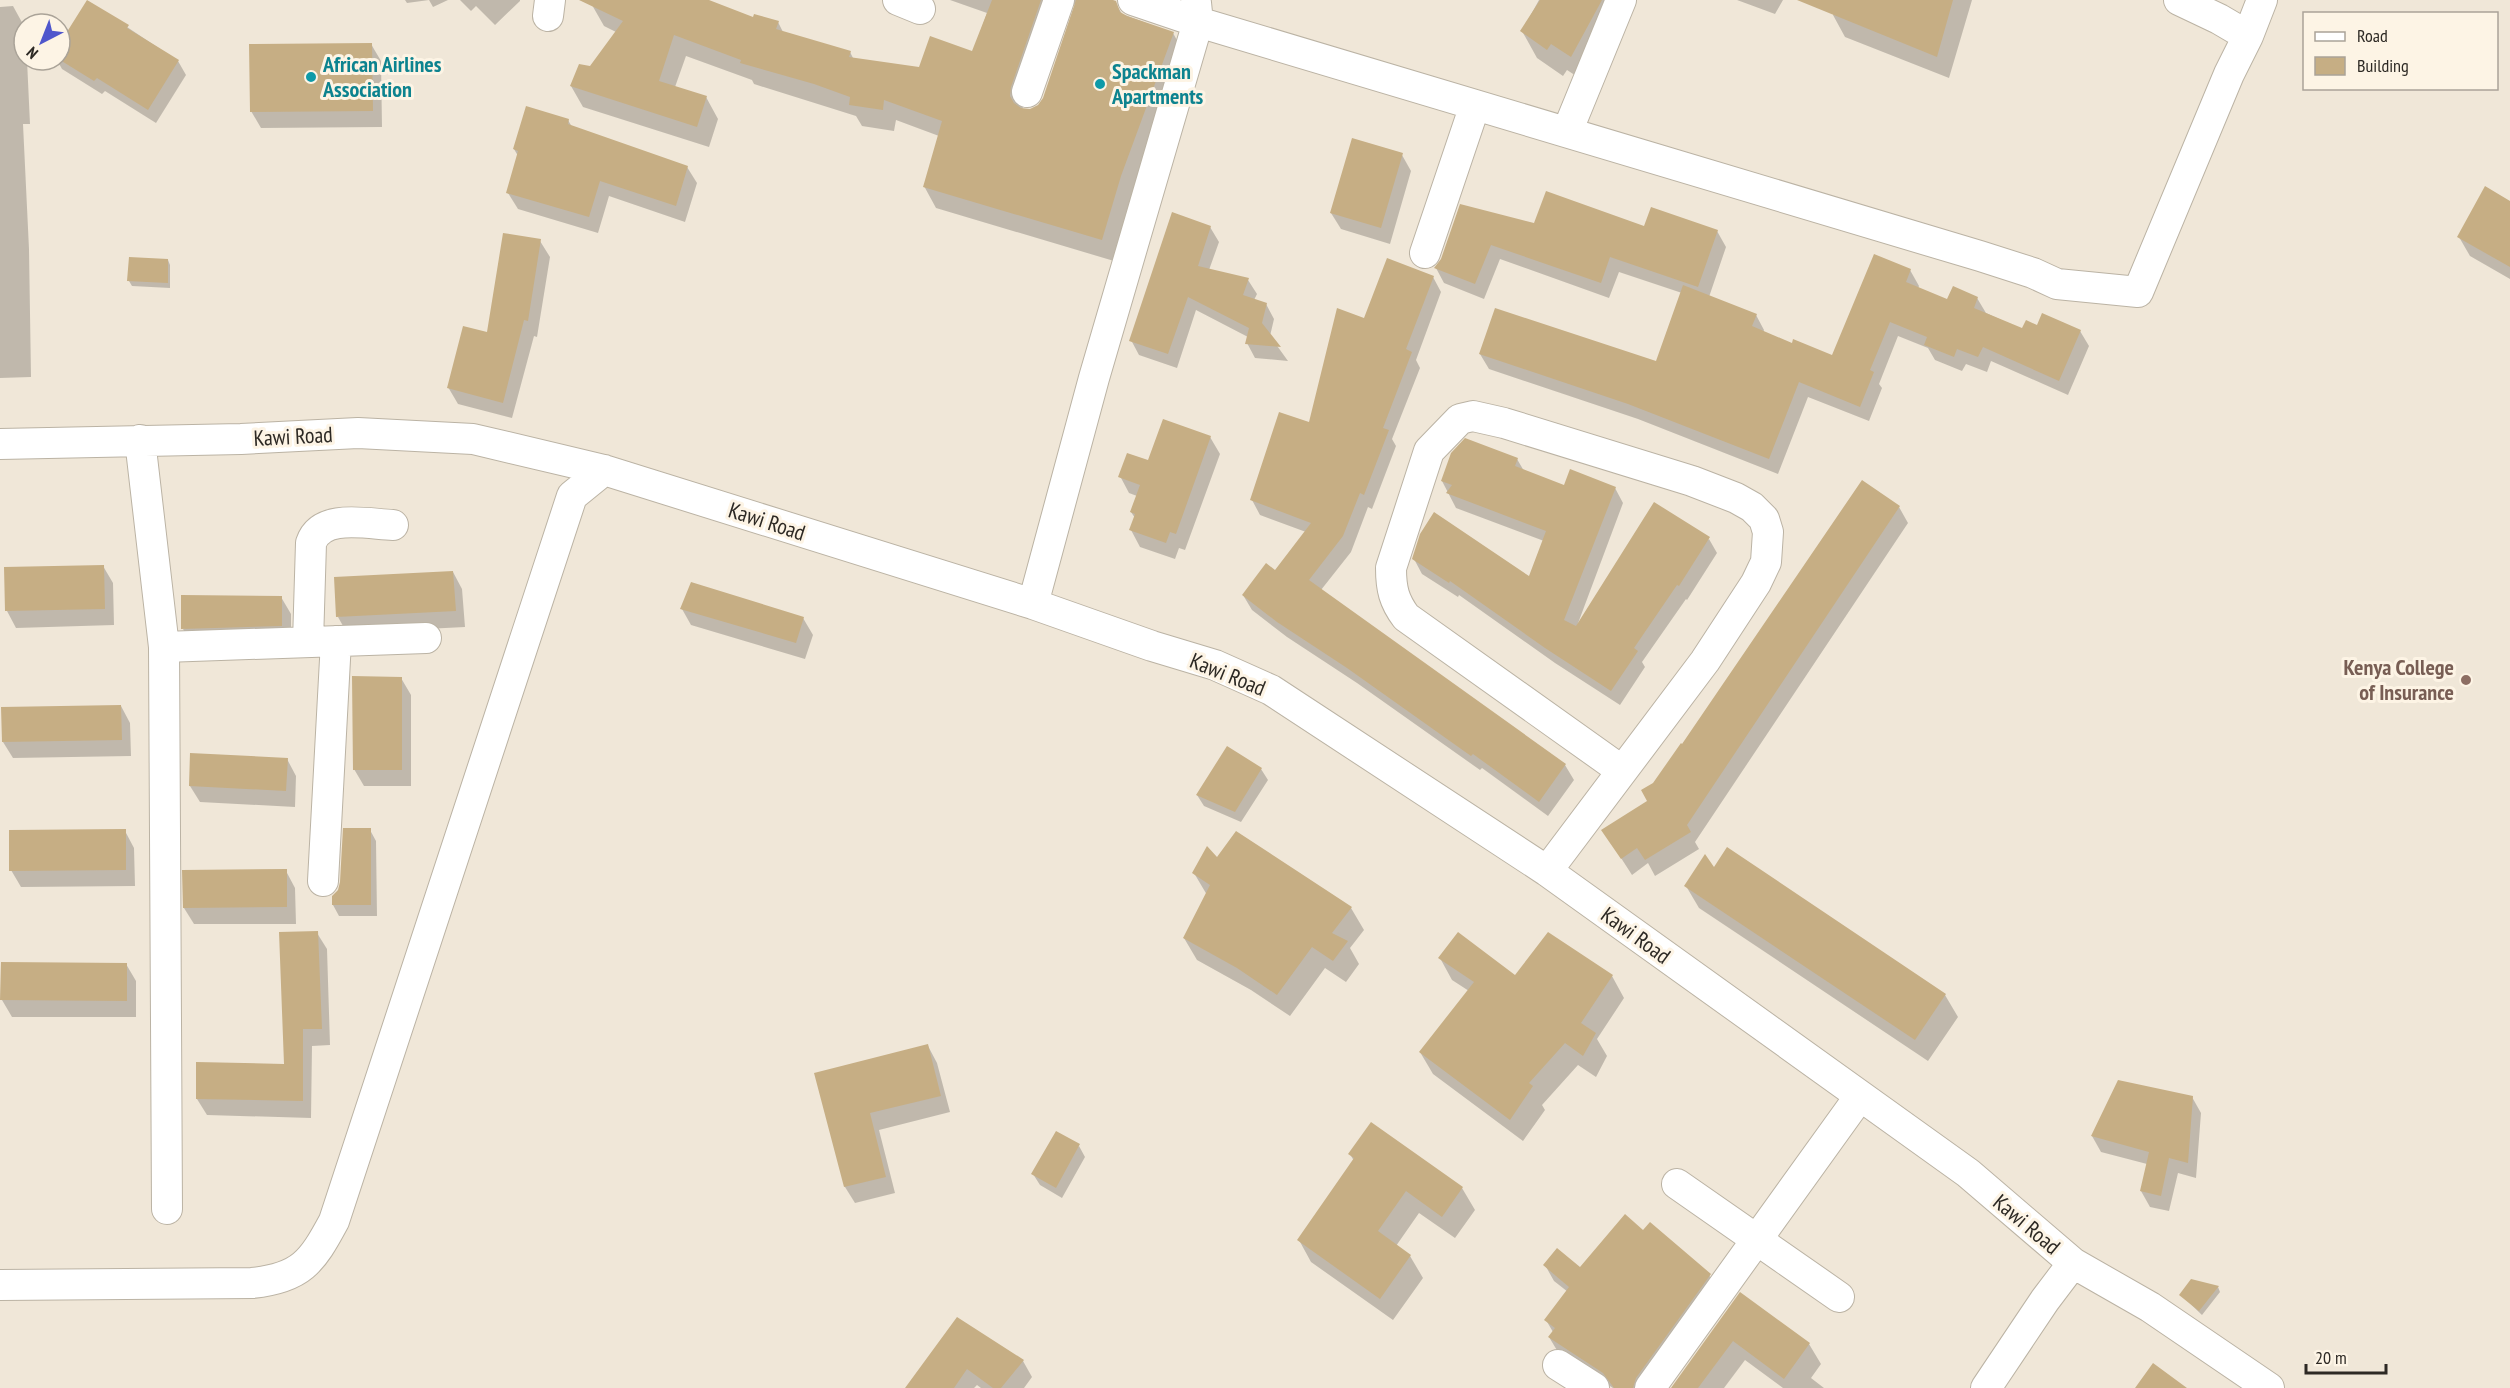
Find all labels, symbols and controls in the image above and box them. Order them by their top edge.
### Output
north arrow [12,12,72,72]
legend [2303,12,2498,90]
text: Road [2357,24,2388,47]
text: N [22,43,42,63]
place label: African Airlines Association [322,50,442,103]
text: Building [2357,54,2409,77]
place label: Spackman Apartments [1111,57,1204,110]
marker: African Airlines Association [304,70,318,84]
marker: Spackman Apartments [1093,77,1107,91]
street label: Kawi Road [253,420,333,452]
street label: Kawi Road [725,495,809,547]
street label: Kawi Road [1186,646,1270,702]
place label: Kenya College of Insurance [2344,653,2454,706]
marker: Kenya College of Insurance [2459,673,2473,687]
street label: Kawi Road [1596,900,1676,970]
street label: Kawi Road [1988,1188,2066,1260]
scale bar [2306,1337,2386,1375]
text: 20 m [2315,1346,2347,1369]

